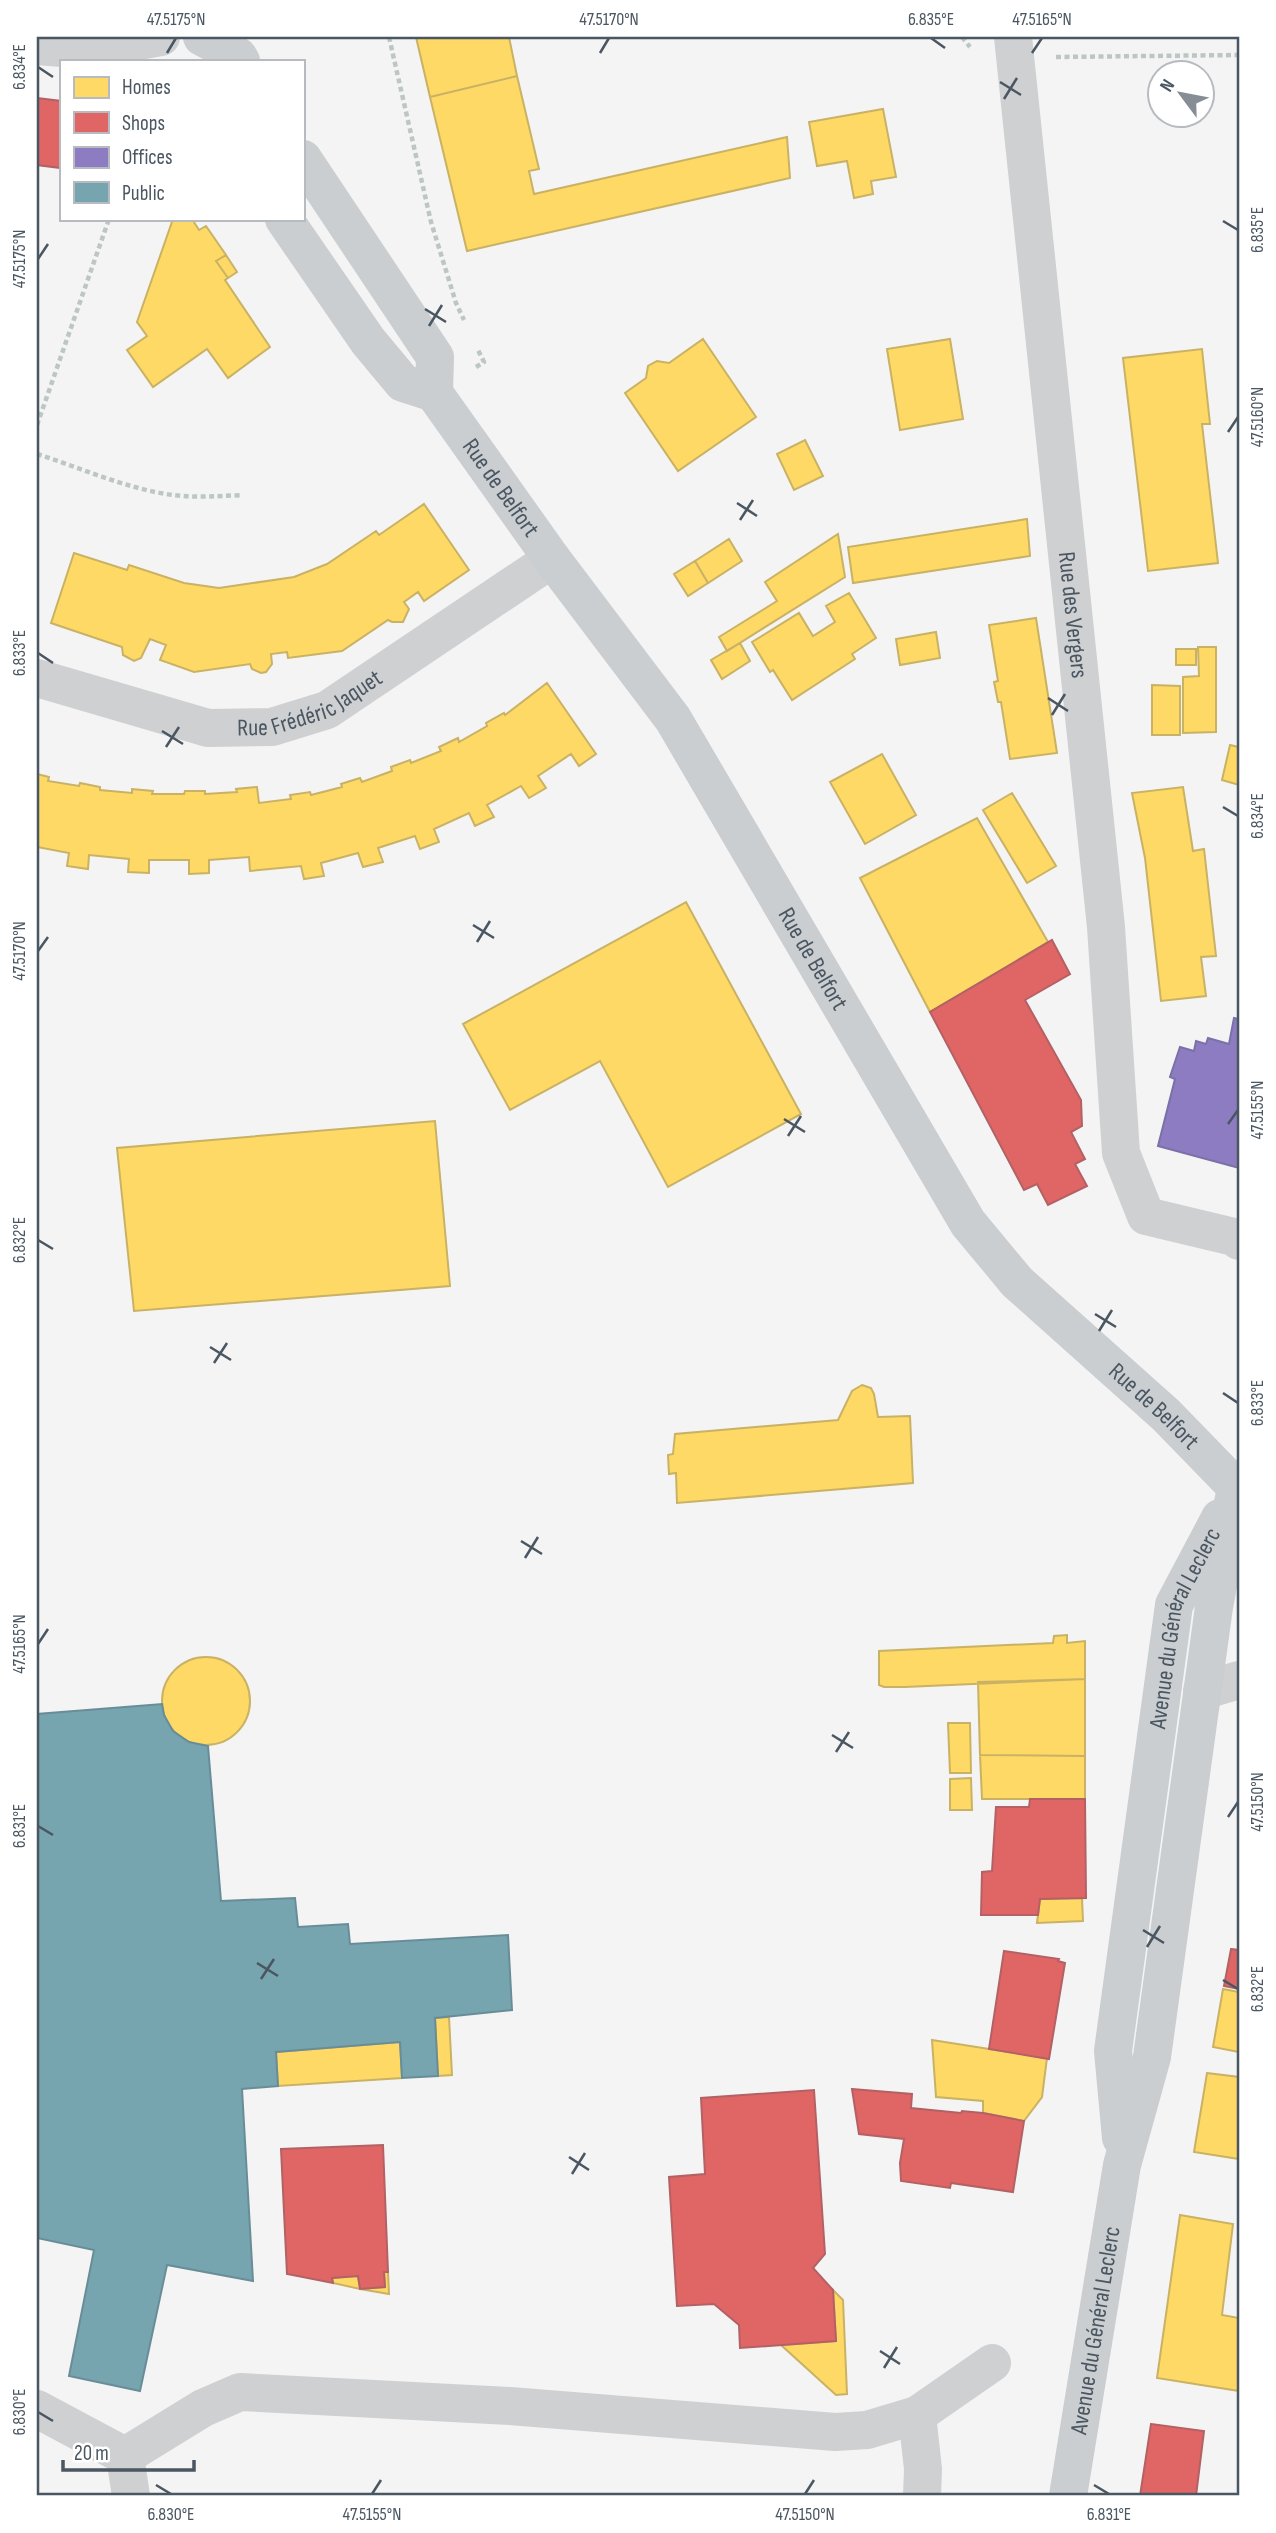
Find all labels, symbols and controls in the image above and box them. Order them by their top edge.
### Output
text: 47.5175°N [147,9,205,30]
text: 47.5170°N [579,9,639,30]
text: 6.835°E [908,9,954,30]
text: 47.5165°N [1012,9,1072,30]
text: 6.834°E [9,44,30,90]
legend [60,60,304,220]
north arrow [1146,60,1216,130]
text: Homes [122,75,171,100]
text: N [1155,75,1180,96]
text: Shops [122,111,165,136]
text: Offices [122,145,173,170]
text: Public [122,181,165,206]
text: 6.835°E [1247,207,1268,253]
text: 47.5175°N [9,230,30,288]
text: 47.5160°N [1247,387,1268,447]
street label: Rue de Belfort [456,433,546,543]
street label: Rue des Vergers [1052,550,1094,680]
text: 6.833°E [9,630,30,676]
street label: Rue Frédéric Jaquet [237,663,388,743]
text: 6.834°E [1247,793,1268,839]
street label: Rue de Belfort [772,902,854,1015]
text: 47.5170°N [9,921,30,981]
text: 47.5155°N [1247,1081,1268,1139]
text: 6.832°E [9,1217,30,1263]
street label: Rue de Belfort [1103,1357,1205,1456]
text: 6.833°E [1247,1380,1268,1426]
street label: Avenue du Général Leclerc [1143,1523,1227,1732]
text: 47.5165°N [9,1614,30,1674]
text: 47.5150°N [1247,1772,1268,1832]
text: 6.831°E [9,1804,30,1848]
text: 6.832°E [1247,1966,1268,2012]
street label: Avenue du Général Leclerc [1064,2224,1127,2437]
text: 6.830°E [9,2388,30,2436]
scale bar [63,2428,194,2472]
text: 20 m [74,2441,109,2466]
text: 6.830°E [147,2504,195,2525]
text: 47.5155°N [343,2504,401,2525]
text: 47.5150°N [775,2504,835,2525]
text: 6.831°E [1087,2504,1131,2525]

